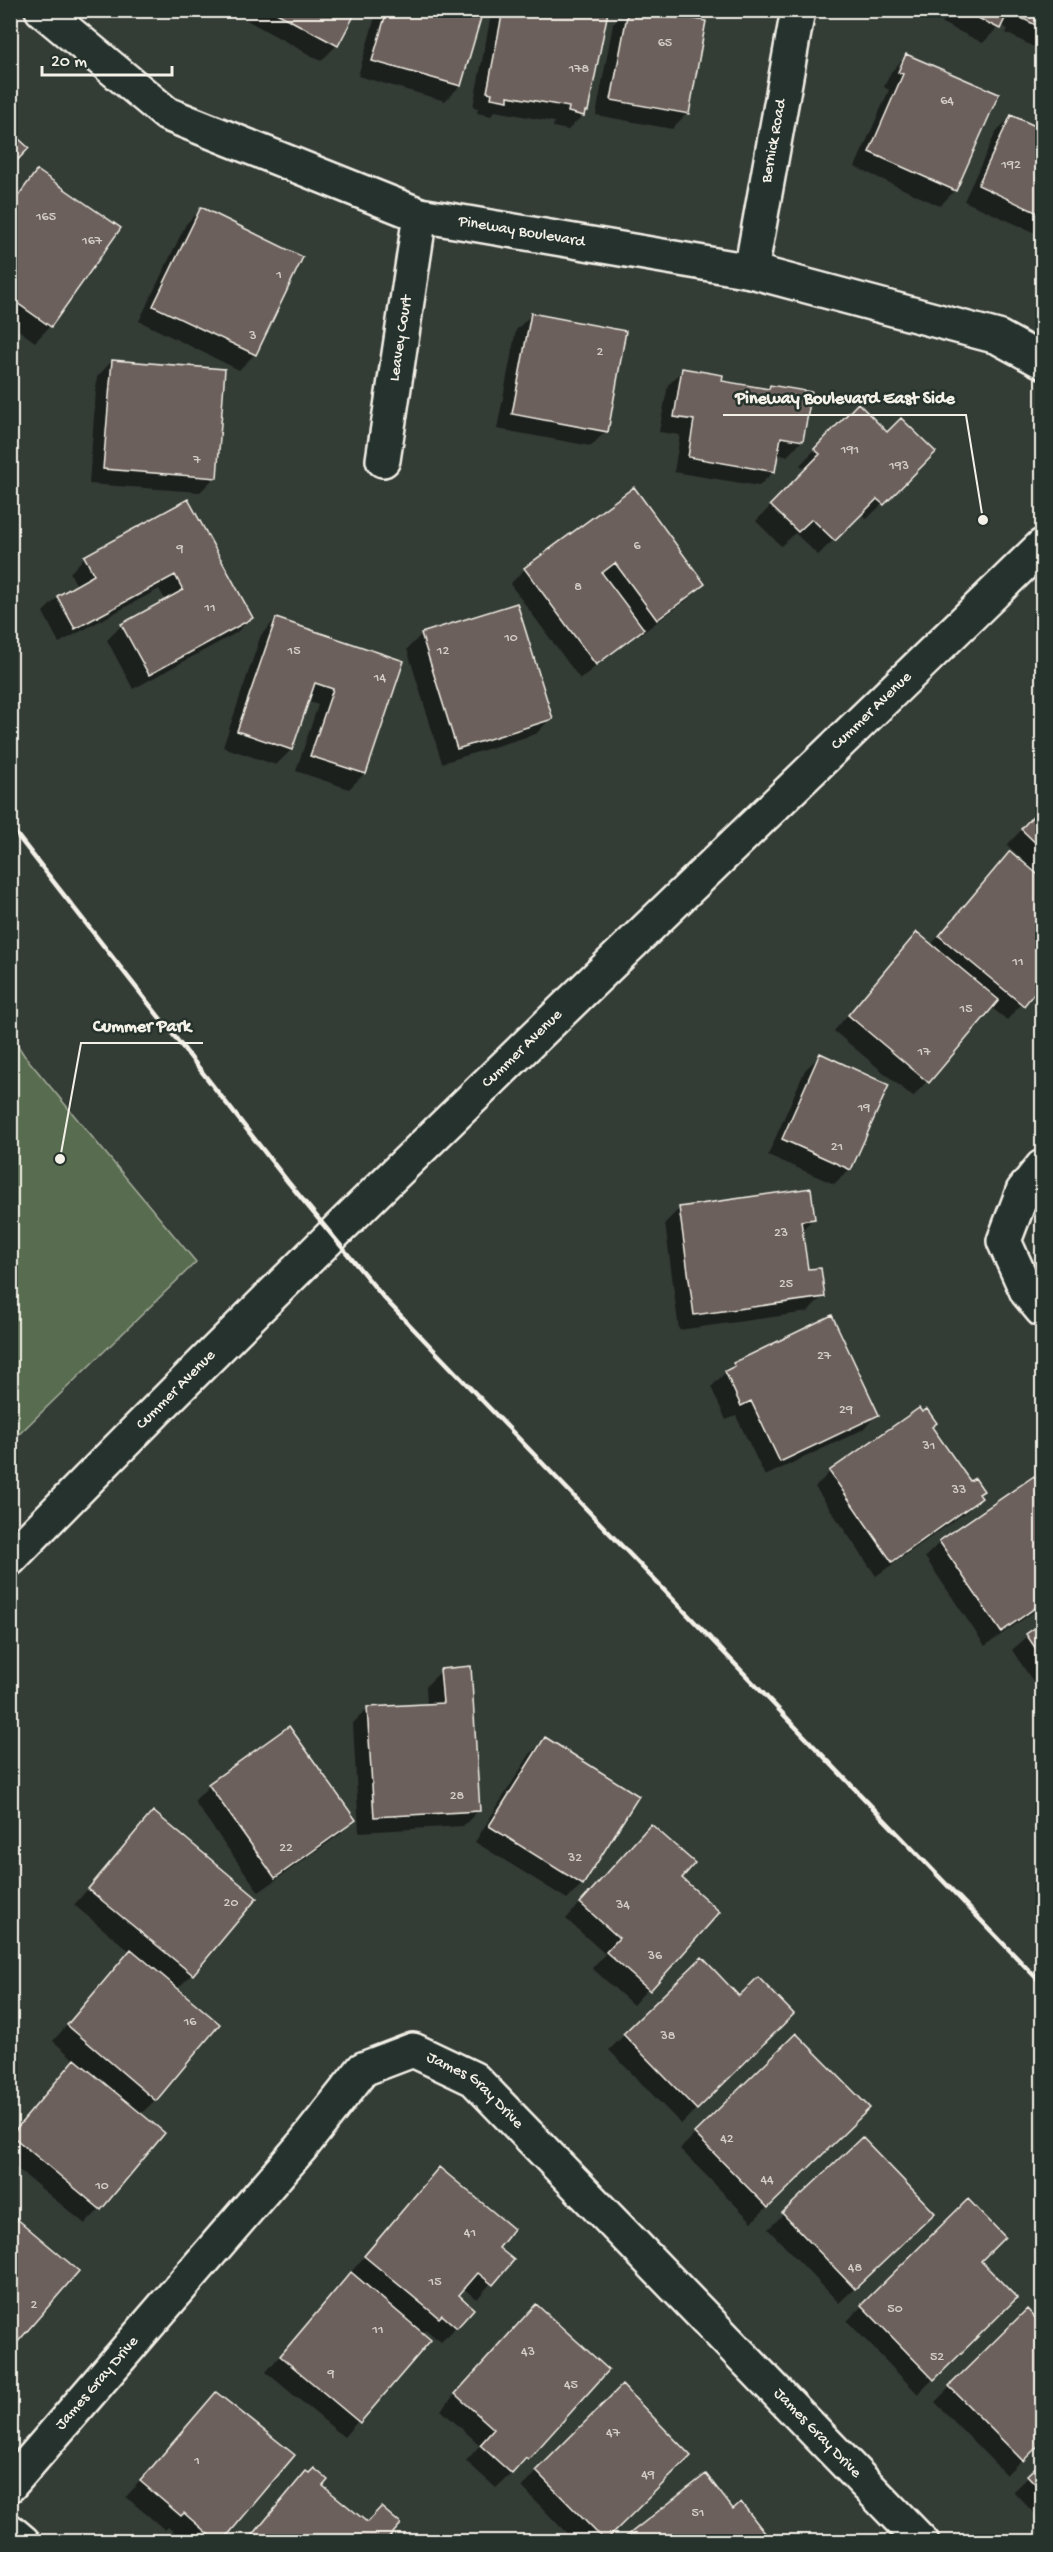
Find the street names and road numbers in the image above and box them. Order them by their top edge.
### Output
street label: Bernick Road [757,96,792,185]
street label: Pineway Boulevard [456,212,588,252]
street label: Leavey Court [385,293,417,383]
street label: Cummer Avenue [828,668,917,755]
street label: Cummer Avenue [478,1005,567,1092]
street label: Cummer Avenue [133,1346,221,1434]
street label: James Gray Drive [423,2048,527,2134]
street label: James Gray Drive [52,2332,144,2434]
street label: James Gray Drive [769,2385,865,2483]

